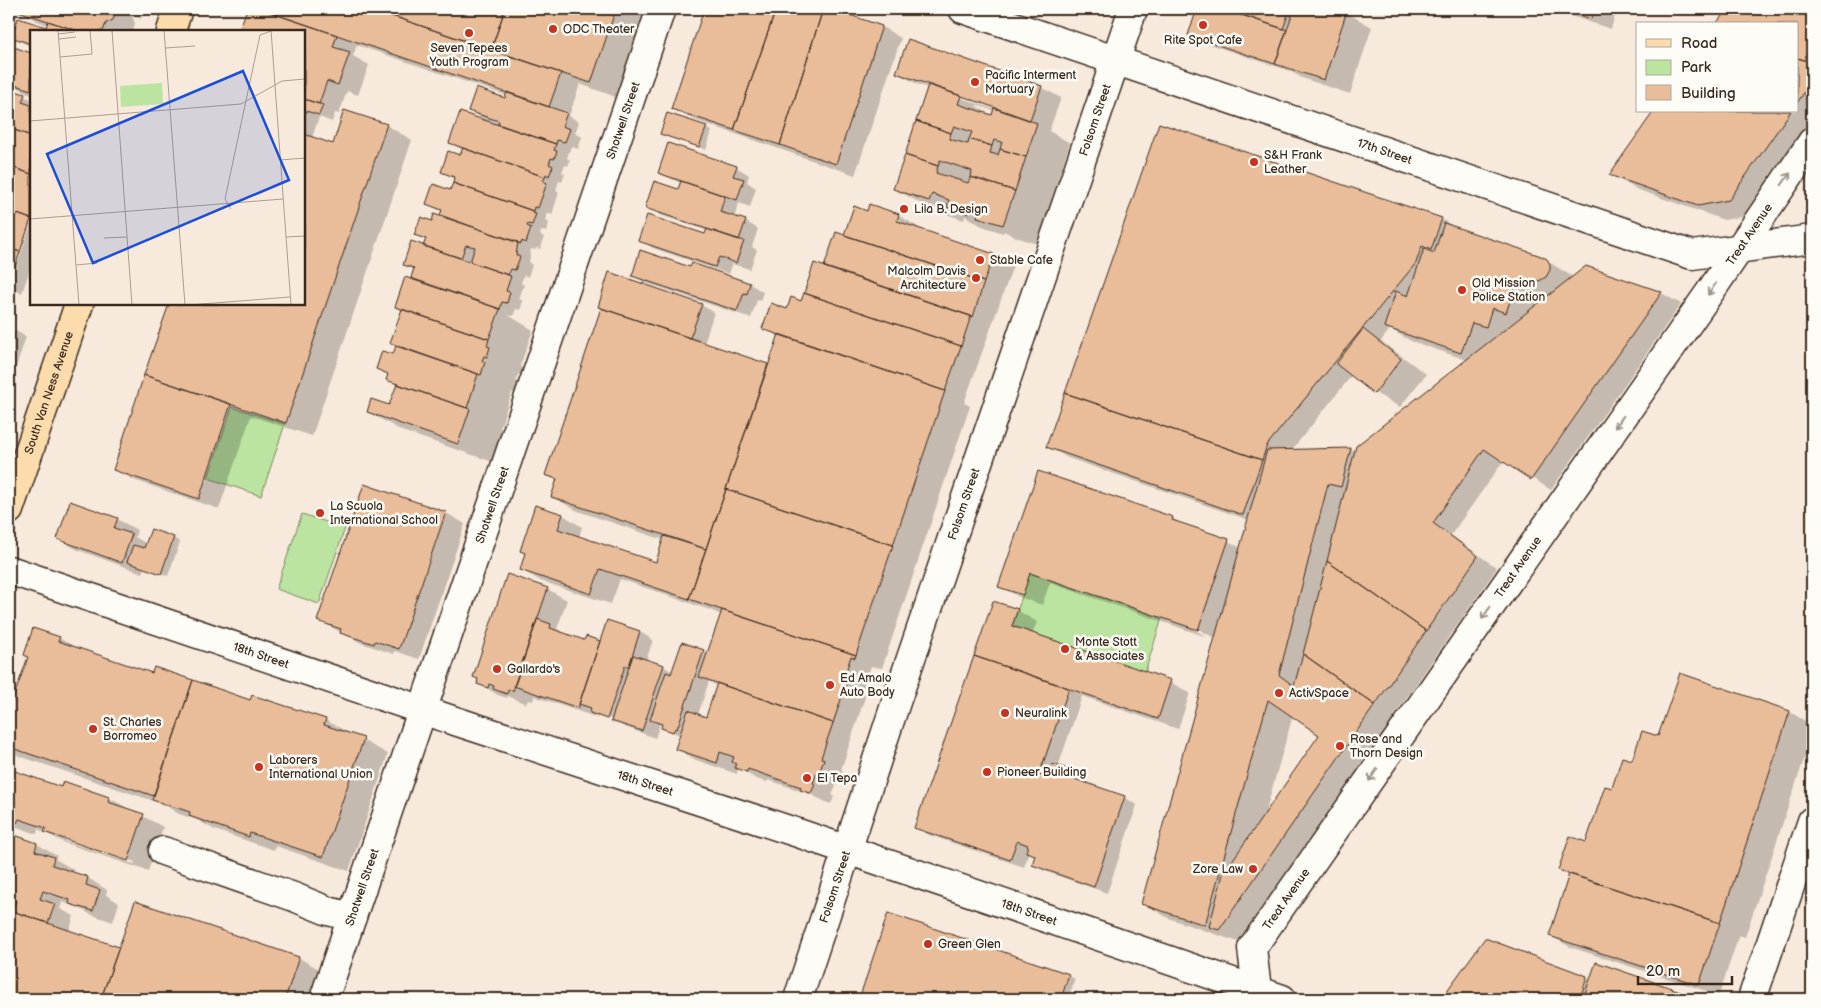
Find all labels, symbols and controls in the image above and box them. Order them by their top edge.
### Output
marker: Rite Spot Cafe [1197,19,1209,31]
place label: ODC Theater [563,22,635,37]
legend [1636,22,1798,112]
marker: ODC Theater [547,23,559,35]
marker: Seven Tepees Youth Program [463,27,475,39]
inset map [30,30,305,305]
place label: Rite Spot Cafe [1164,33,1242,48]
text: Road [1681,34,1717,53]
place label: Seven Tepees Youth Program [428,41,509,70]
text: Park [1681,58,1712,77]
place label: Pacific Interment Mortuary [985,68,1077,97]
marker: Pacific Interment Mortuary [969,76,981,88]
street label: Shotwell Street [603,80,643,161]
street label: Folsom Street [1076,82,1114,158]
text: Building [1681,84,1736,103]
street label: 17th Street [1355,135,1414,168]
place label: S&H Frank Leather [1264,148,1322,177]
marker: S&H Frank Leather [1248,156,1260,168]
one-way arrow [1781,172,1791,186]
street label: Treat Avenue [1723,201,1776,268]
place label: Lila B. Design [914,202,988,217]
marker: Lila B. Design [898,203,910,215]
place label: Stable Cafe [990,253,1053,268]
marker: Stable Cafe [974,254,986,266]
place label: Malcolm Davis Architecture [887,264,966,293]
marker: Malcolm Davis Architecture [970,272,982,284]
place label: Old Mission Police Station [1472,276,1546,305]
one-way arrow [1707,282,1717,296]
marker: Old Mission Police Station [1456,284,1468,296]
street label: South Van Ness Avenue [21,329,77,456]
one-way arrow [1614,415,1624,429]
street label: Shotwell Street [472,464,512,545]
street label: Folsom Street [944,466,983,542]
place label: La Scuola International School [330,499,438,528]
marker: La Scuola International School [314,507,326,519]
street label: Treat Avenue [1491,533,1545,601]
one-way arrow [1481,606,1491,620]
place label: Monte Stott & Associates [1075,635,1144,664]
street label: 18th Street [231,639,291,672]
marker: Monte Stott & Associates [1059,643,1071,655]
place label: Gallardo's [507,662,560,677]
marker: Gallardo's [491,663,503,675]
place label: Ed Amalo Auto Body [840,671,895,700]
marker: Ed Amalo Auto Body [824,679,836,691]
place label: ActivSpace [1289,686,1349,701]
marker: ActivSpace [1273,687,1285,699]
place label: Neuralink [1015,706,1067,721]
marker: Neuralink [999,707,1011,719]
place label: St. Charles Borromeo [103,715,162,744]
marker: St. Charles Borromeo [87,723,99,735]
place label: Rose and Thorn Design [1350,732,1423,761]
marker: Rose and Thorn Design [1334,740,1346,752]
place label: Laborers International Union [269,753,373,782]
marker: Laborers International Union [253,761,265,773]
place label: Pioneer Building [997,765,1087,780]
marker: Pioneer Building [981,766,993,778]
street label: 18th Street [615,767,675,799]
one-way arrow [1368,767,1378,781]
place label: El Tepa [817,771,857,786]
marker: El Tepa [801,772,813,784]
street label: Shotwell Street [342,846,382,928]
street label: Folsom Street [816,849,854,925]
place label: Zore Law [1192,862,1243,877]
marker: Zore Law [1247,863,1259,875]
street label: Treat Avenue [1259,865,1313,933]
street label: 18th Street [999,896,1059,929]
place label: Green Glen [938,937,1001,952]
marker: Green Glen [922,938,934,950]
scale bar [1638,953,1732,985]
text: 20 m [1646,962,1680,981]

